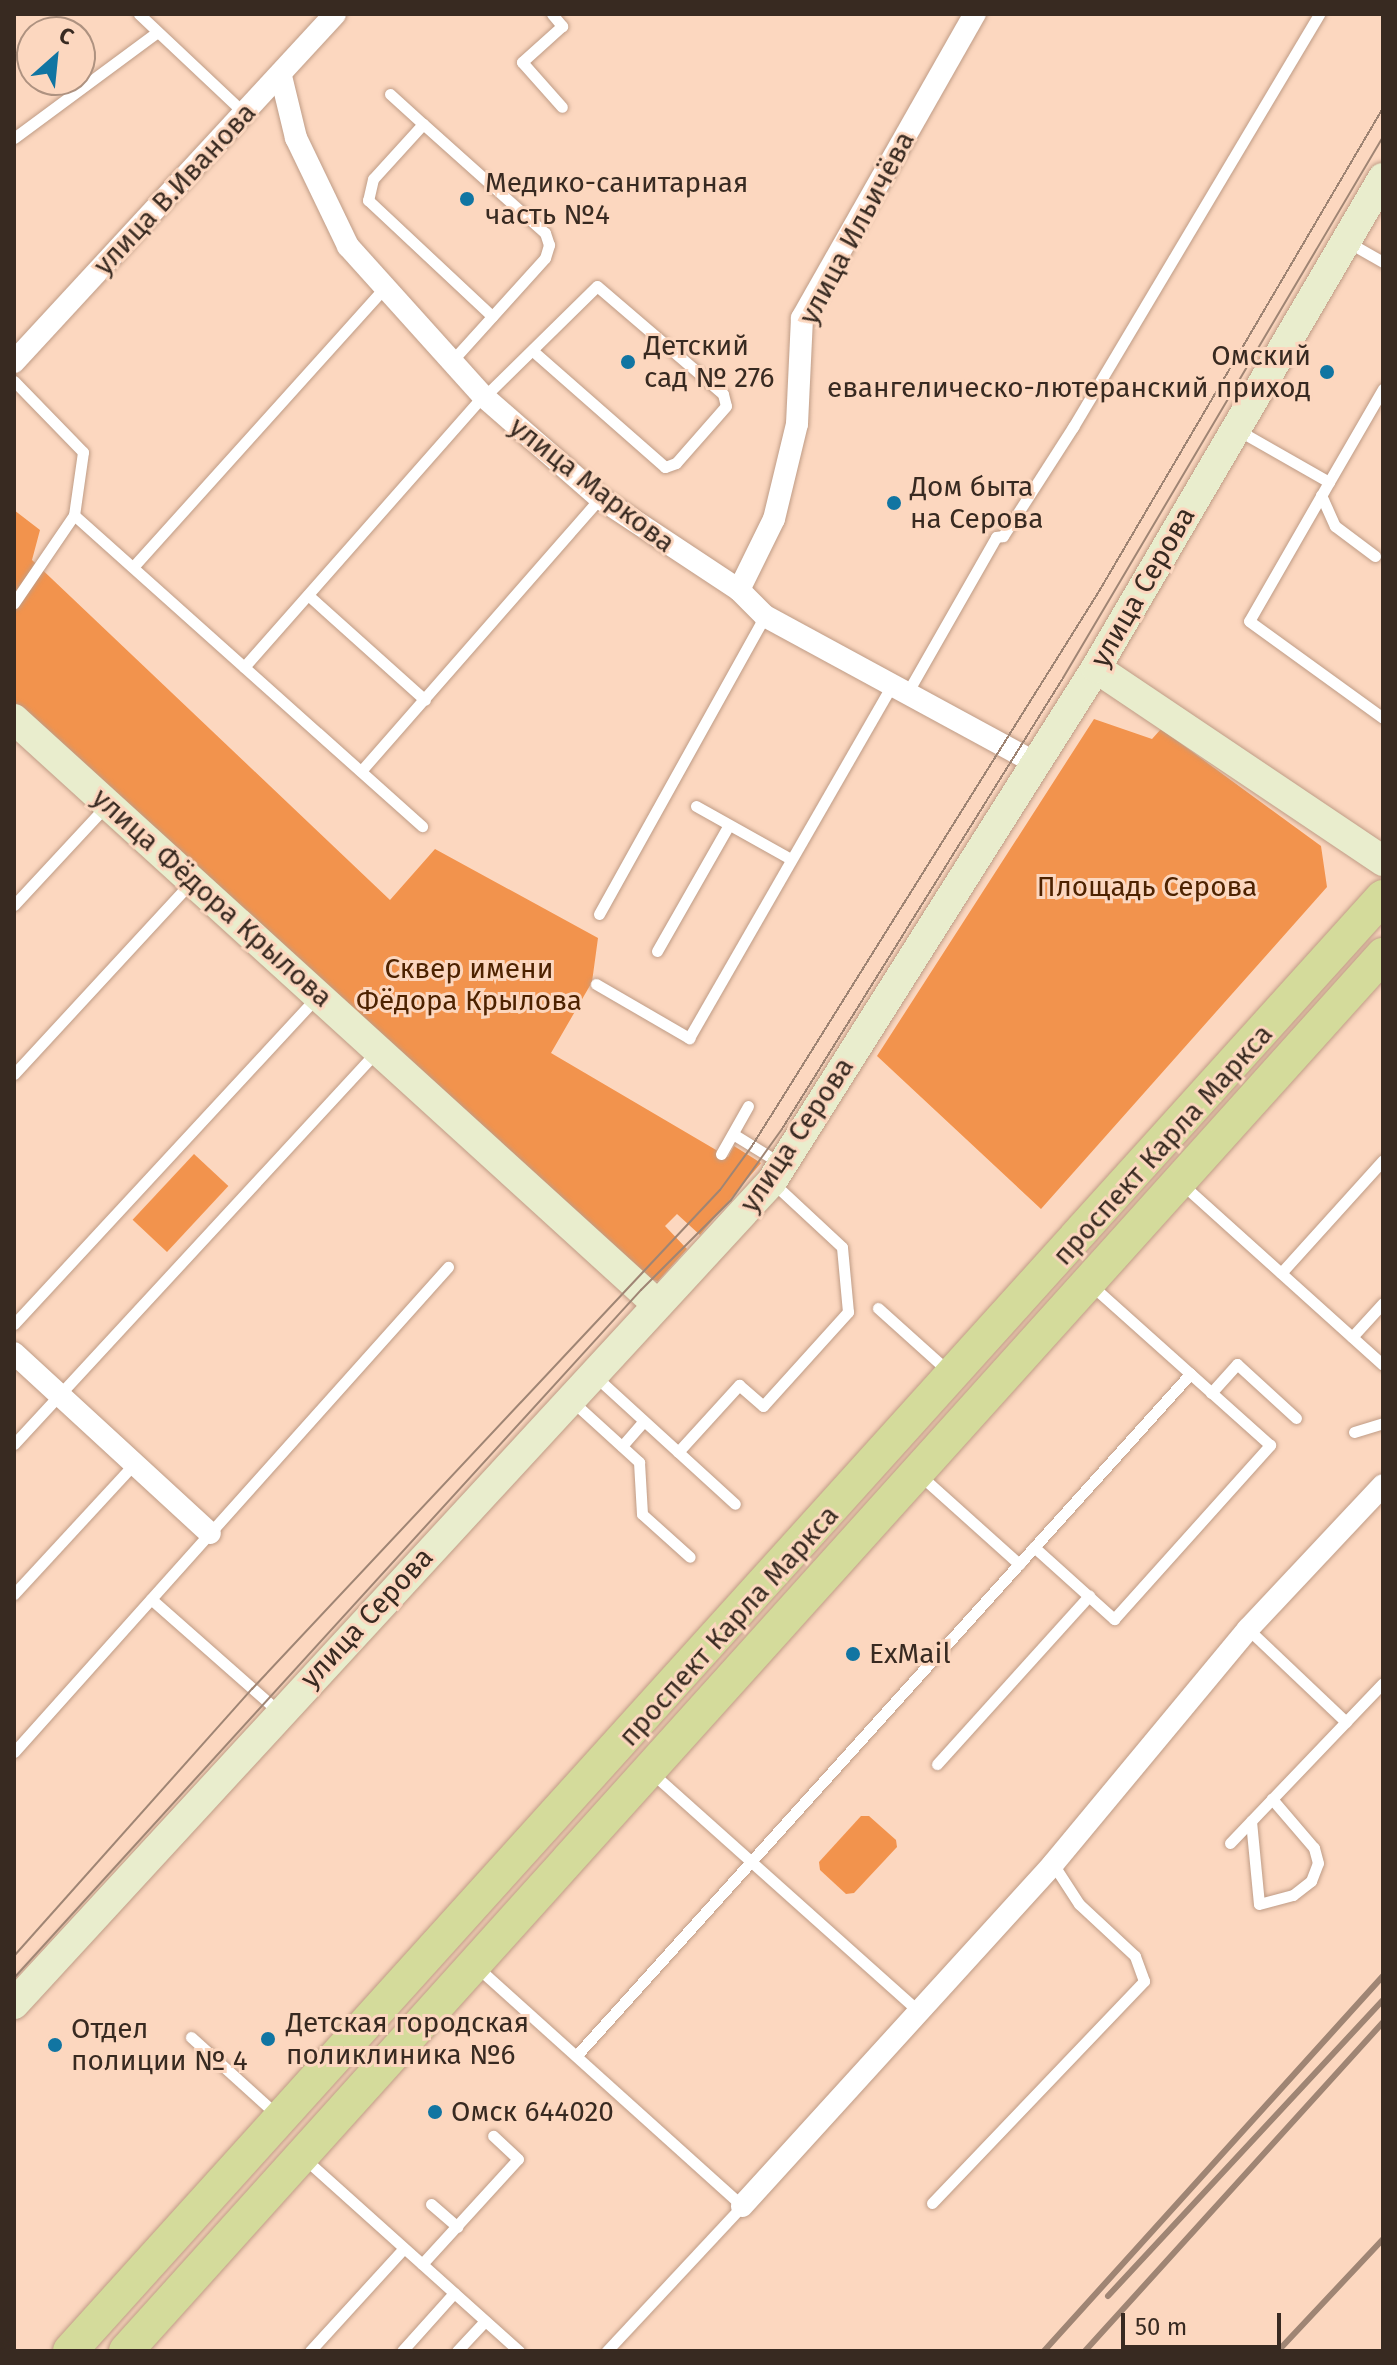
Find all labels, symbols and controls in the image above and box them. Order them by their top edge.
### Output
north arrow [16,16,96,96]
text: С [54,21,78,51]
street label: улица В.Иванова [87,96,263,282]
street label: улица Ильичёва [792,126,922,330]
place label: Медико-санитарная часть №4 [485,166,748,232]
marker: Медико-санитарная часть №4 [456,188,478,210]
place label: Детский сад № 276 [644,329,775,395]
place label: Омский евангелическо-лютеранский приход [827,339,1311,405]
marker: Детский сад № 276 [619,353,637,371]
marker: Омский евангелическо-лютеранский приход [1318,363,1336,381]
street label: улица Маркова [503,410,681,560]
place label: Дом быта на Серова [910,470,1043,536]
marker: Дом быта на Серова [885,494,903,512]
street label: улица Серова [1084,501,1202,673]
street label: улица Фёдора Крылова [85,781,339,1015]
park label: Площадь Серова [1037,870,1257,904]
park label: Сквер имени Фёдора Крылова [356,952,582,1018]
street label: проспект Карла Маркса [1046,1018,1280,1272]
street label: улица Серова [733,1051,861,1219]
street label: проспект Карла Маркса [612,1499,846,1753]
street label: улица Серова [293,1541,441,1695]
place label: ExMail [869,1637,951,1671]
marker: ExMail [844,1645,862,1663]
place label: Детская городская поликлиника №6 [286,2006,529,2072]
place label: Отдел полиции № 4 [71,2012,248,2078]
marker: Детская городская поликлиника №6 [257,2028,279,2050]
marker: Отдел полиции № 4 [46,2036,64,2054]
place label: Омск 644020 [451,2095,614,2129]
marker: Омск 644020 [426,2103,444,2121]
scale bar [1125,2297,1285,2347]
text: 50 m [1135,2313,1187,2341]

